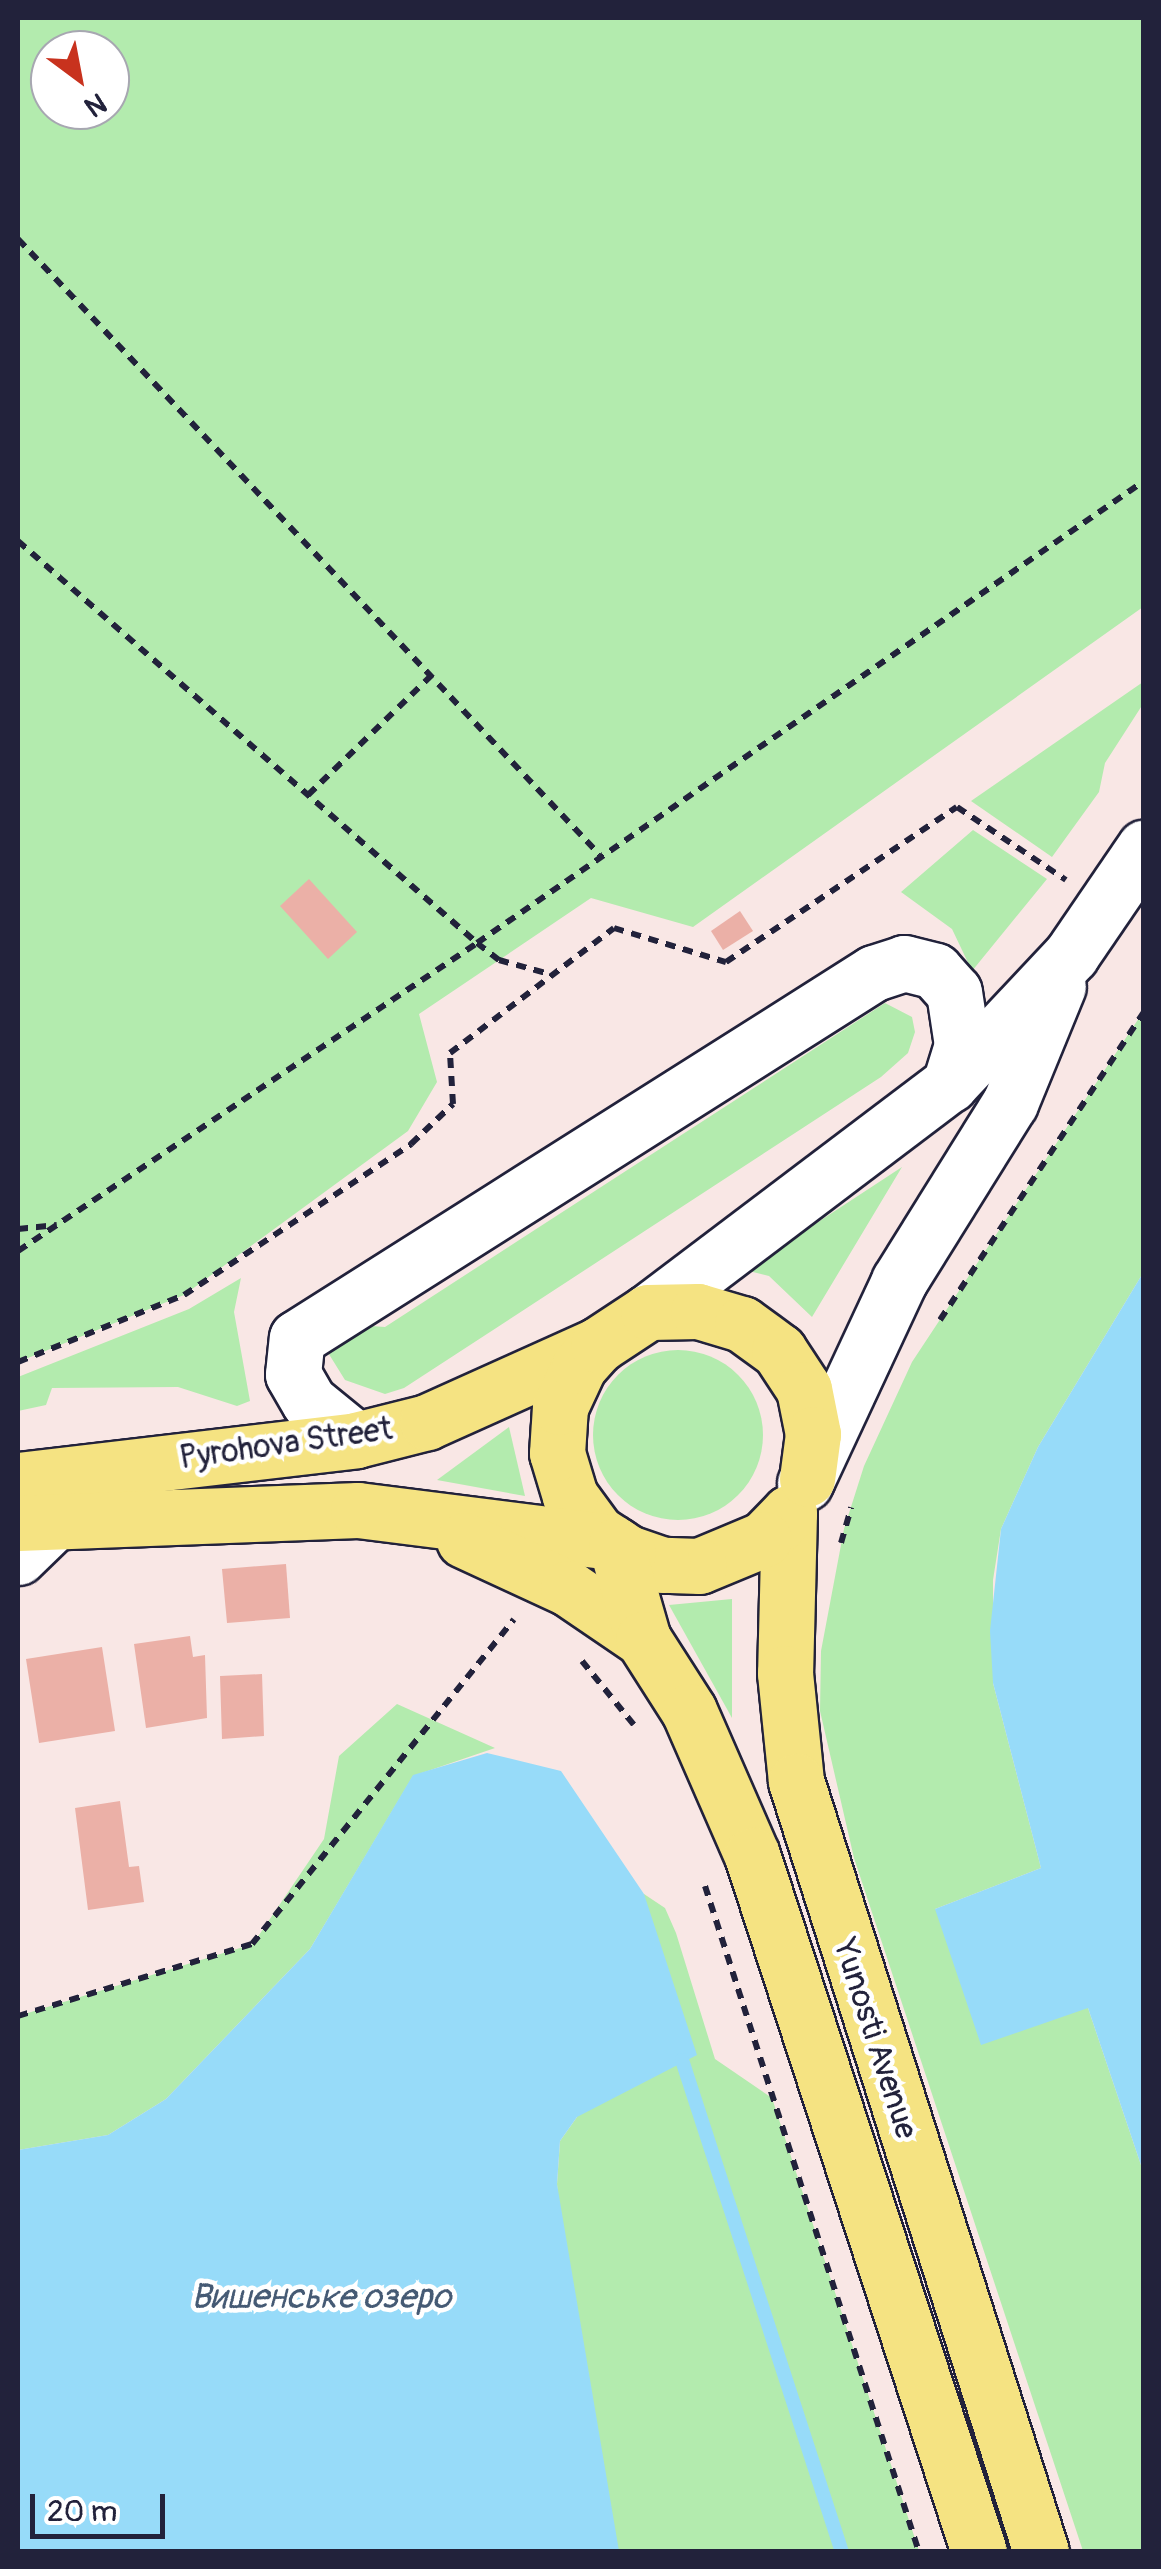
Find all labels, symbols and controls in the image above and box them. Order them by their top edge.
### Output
north arrow [30,30,130,130]
text: N [78,84,112,124]
street label: Pyrohova Street [177,1410,395,1478]
street label: Yunosti Avenue [825,1934,925,2144]
water label: Вишенське озеро [191,2276,451,2318]
scale bar [35,2474,170,2536]
text: 20 m [47,2493,117,2530]

